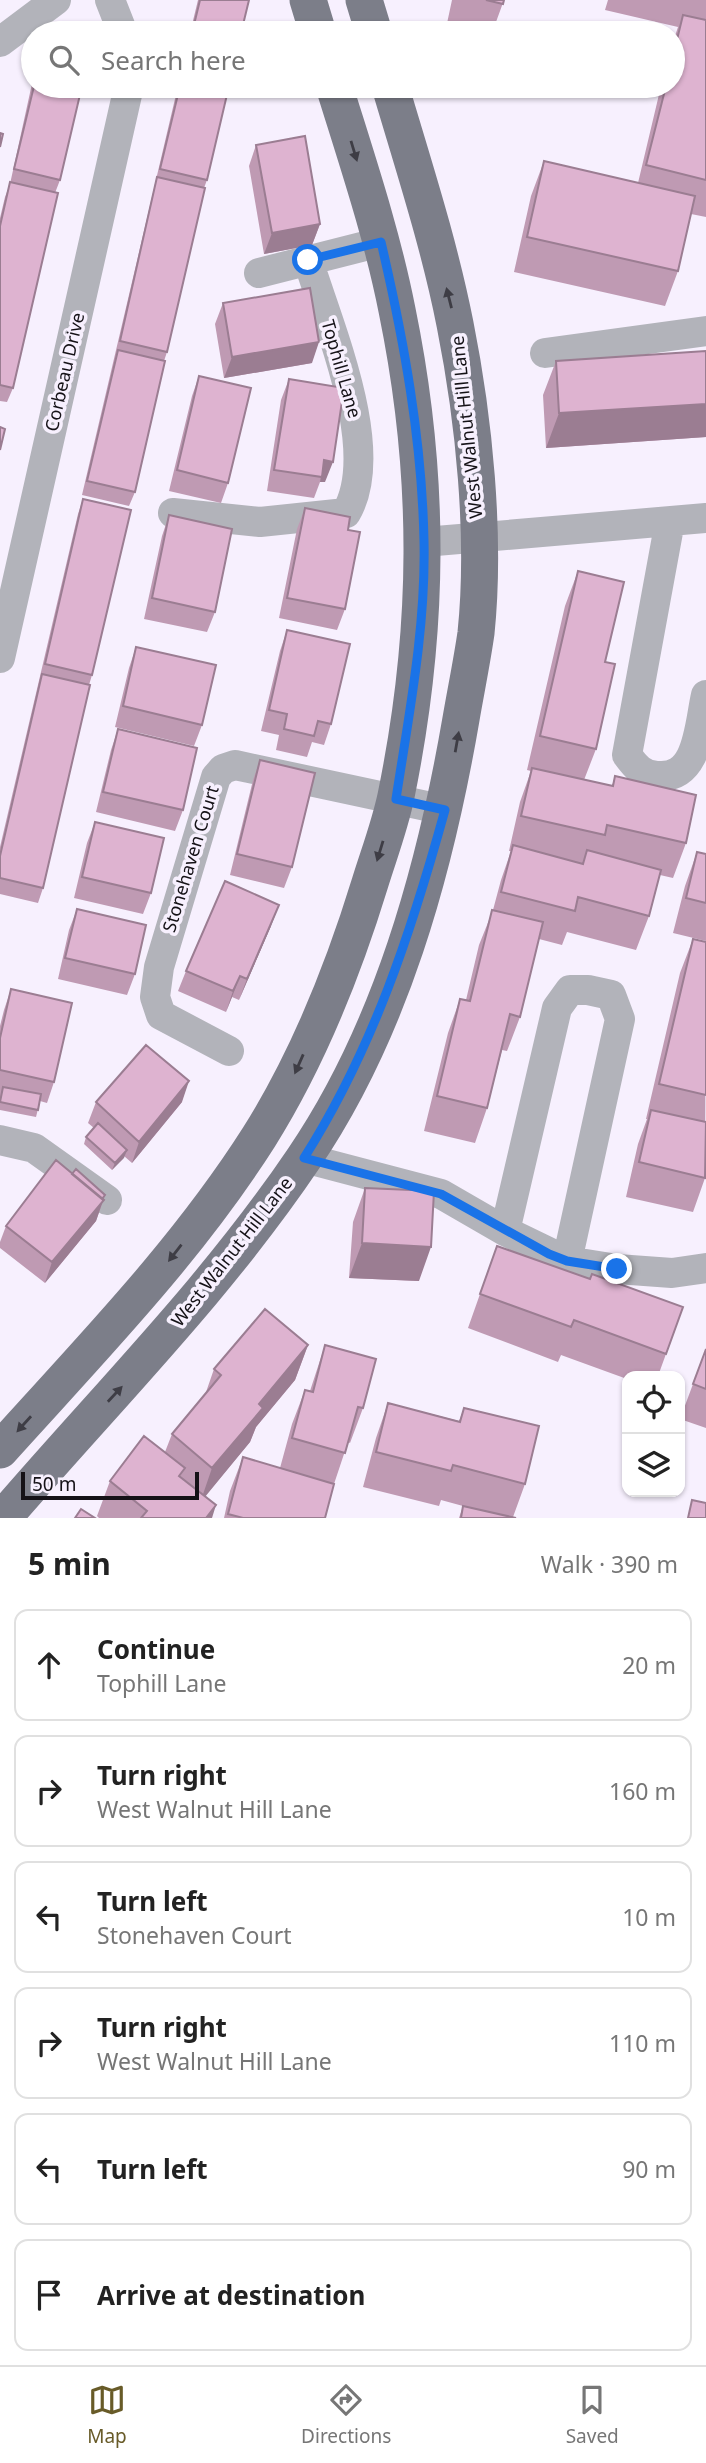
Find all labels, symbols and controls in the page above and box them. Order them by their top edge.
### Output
search box [21,21,685,98]
icon: search [45,41,83,79]
text: Search here [101,42,246,78]
one-way arrow [349,141,359,162]
route start [292,244,323,275]
one-way arrow [443,287,454,309]
street label: Corbeau Drive [39,310,89,434]
street label: Tophill Lane [316,317,367,421]
street label: West Walnut Hill Lane [444,335,488,520]
one-way arrow [452,731,463,753]
street label: Stonehaven Court [156,782,224,935]
one-way arrow [374,841,384,862]
one-way arrow [294,1054,305,1074]
street label: West Walnut Hill Lane [165,1172,297,1331]
one-way arrow [167,1244,182,1262]
route end [601,1253,632,1284]
map controls [622,1371,685,1497]
button: locate [622,1371,685,1434]
one-way arrow [106,1386,122,1403]
one-way arrow [16,1415,32,1433]
button: layers [622,1434,685,1497]
scale bar [21,1469,200,1501]
text: 50 m [32,1471,76,1497]
text: 5 min [28,1543,111,1584]
text: Walk · 390 m [541,1548,678,1580]
text: Continue [97,1631,215,1667]
icon: ahead [30,1646,68,1684]
text: 20 m [622,1649,676,1681]
text: Tophill Lane [97,1667,226,1699]
text: Turn right [97,1757,227,1793]
icon: right [30,1772,68,1810]
text: 160 m [609,1775,676,1807]
text: West Walnut Hill Lane [97,1793,332,1825]
text: Turn left [97,1883,208,1919]
icon: left [30,1898,68,1936]
text: 10 m [622,1901,676,1933]
text: Stonehaven Court [97,1919,291,1951]
text: Turn right [97,2009,227,2045]
icon: right [30,2024,68,2062]
text: 110 m [609,2027,676,2059]
text: West Walnut Hill Lane [97,2045,332,2077]
icon: left [30,2150,68,2188]
text: Turn left [97,2151,208,2187]
text: 90 m [622,2153,676,2185]
icon: arrive [30,2276,68,2314]
text: Arrive at destination [97,2277,366,2313]
tab: Map [87,2381,127,2449]
tab: Directions [301,2381,391,2449]
tab: Saved [566,2381,619,2449]

